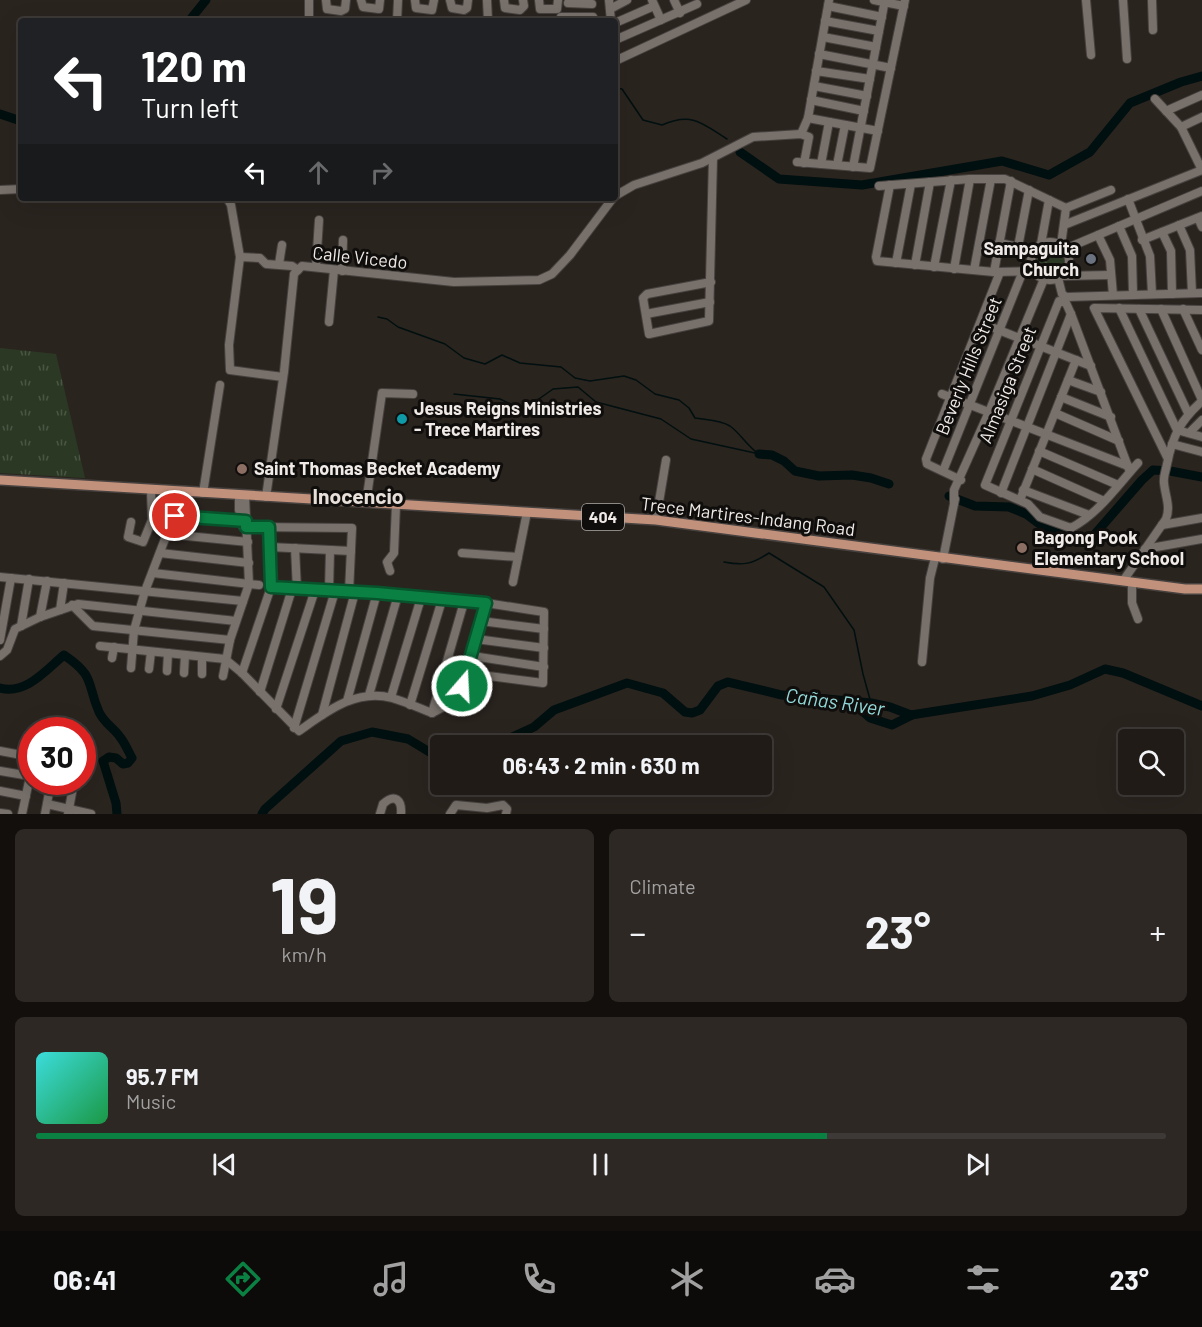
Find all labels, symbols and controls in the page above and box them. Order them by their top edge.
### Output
text: 120 m [141,40,247,90]
icon: left [42,42,120,120]
text: Turn left [141,91,239,123]
icon: left [239,156,272,189]
icon: ahead [302,156,335,189]
icon: right [365,156,398,189]
place label: Sampaguita Church [983,237,1079,280]
street label: Calle Vicedo [312,241,409,273]
marker: Sampaguita Church [1084,252,1098,266]
street label: Beverly Hills Street [930,293,1006,438]
street label: Almasiga Street [974,323,1040,446]
place label: Jesus Reigns Ministries - Trece Martires [414,397,602,440]
marker: Jesus Reigns Ministries - Trece Martires [395,412,409,426]
place label: Saint Thomas Becket Academy [254,457,501,479]
marker: Saint Thomas Becket Academy [235,462,249,476]
district label: Inocencio [312,483,404,508]
pin [149,490,200,541]
street label: Trece Martires-Indang Road [640,492,856,540]
icon: arrive [158,499,191,532]
road number: 404 [582,504,624,530]
place label: Bagong Pook Elementary School [1034,526,1184,569]
marker: Bagong Pook Elementary School [1015,541,1029,555]
position arrow [430,654,494,718]
water label: Cañas River [784,682,887,720]
speed limit sign: 30 [18,717,96,795]
map controls [1118,729,1184,795]
button: search [1118,729,1184,795]
text: 06:43 · 2 min · 630 m [502,752,700,778]
text: 19 [270,856,339,950]
text: Climate [630,874,696,898]
text: 23° [865,904,931,958]
text: − [630,912,646,952]
text: + [1149,912,1166,952]
text: km/h [282,942,327,966]
text: 95.7 FM [126,1063,199,1089]
text: Music [126,1089,176,1113]
icon: previous [208,1148,241,1181]
icon: pause [584,1148,617,1181]
icon: next [961,1148,994,1181]
icon: directions [222,1258,264,1300]
icon: music [370,1258,412,1300]
icon: phone [518,1258,560,1300]
icon: climate [666,1258,708,1300]
icon: car [814,1258,856,1300]
icon: filters [962,1258,1004,1300]
text: 06:41 [53,1263,116,1295]
text: 23° [1109,1263,1149,1295]

